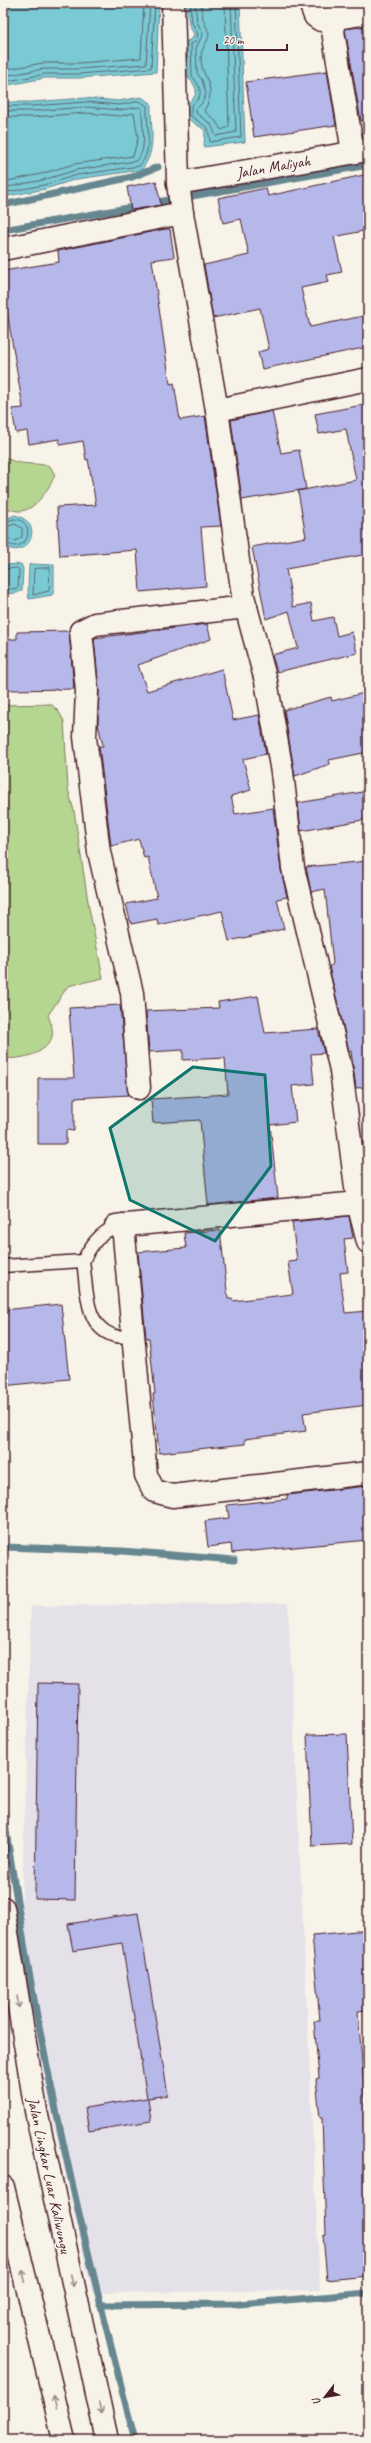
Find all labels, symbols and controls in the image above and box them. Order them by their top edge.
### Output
scale bar [217,26,287,52]
text: 20 m [223,32,245,48]
street label: Jalan Maliyah [234,151,312,184]
one-way arrow [14,1995,22,2008]
street label: Jalan Lingkar Luar Kaliwungu [22,2094,76,2256]
one-way arrow [20,2269,28,2282]
one-way arrow [68,2274,76,2287]
north arrow [305,2377,345,2417]
text: U [308,2394,324,2408]
one-way arrow [50,2396,58,2409]
one-way arrow [96,2401,104,2414]

